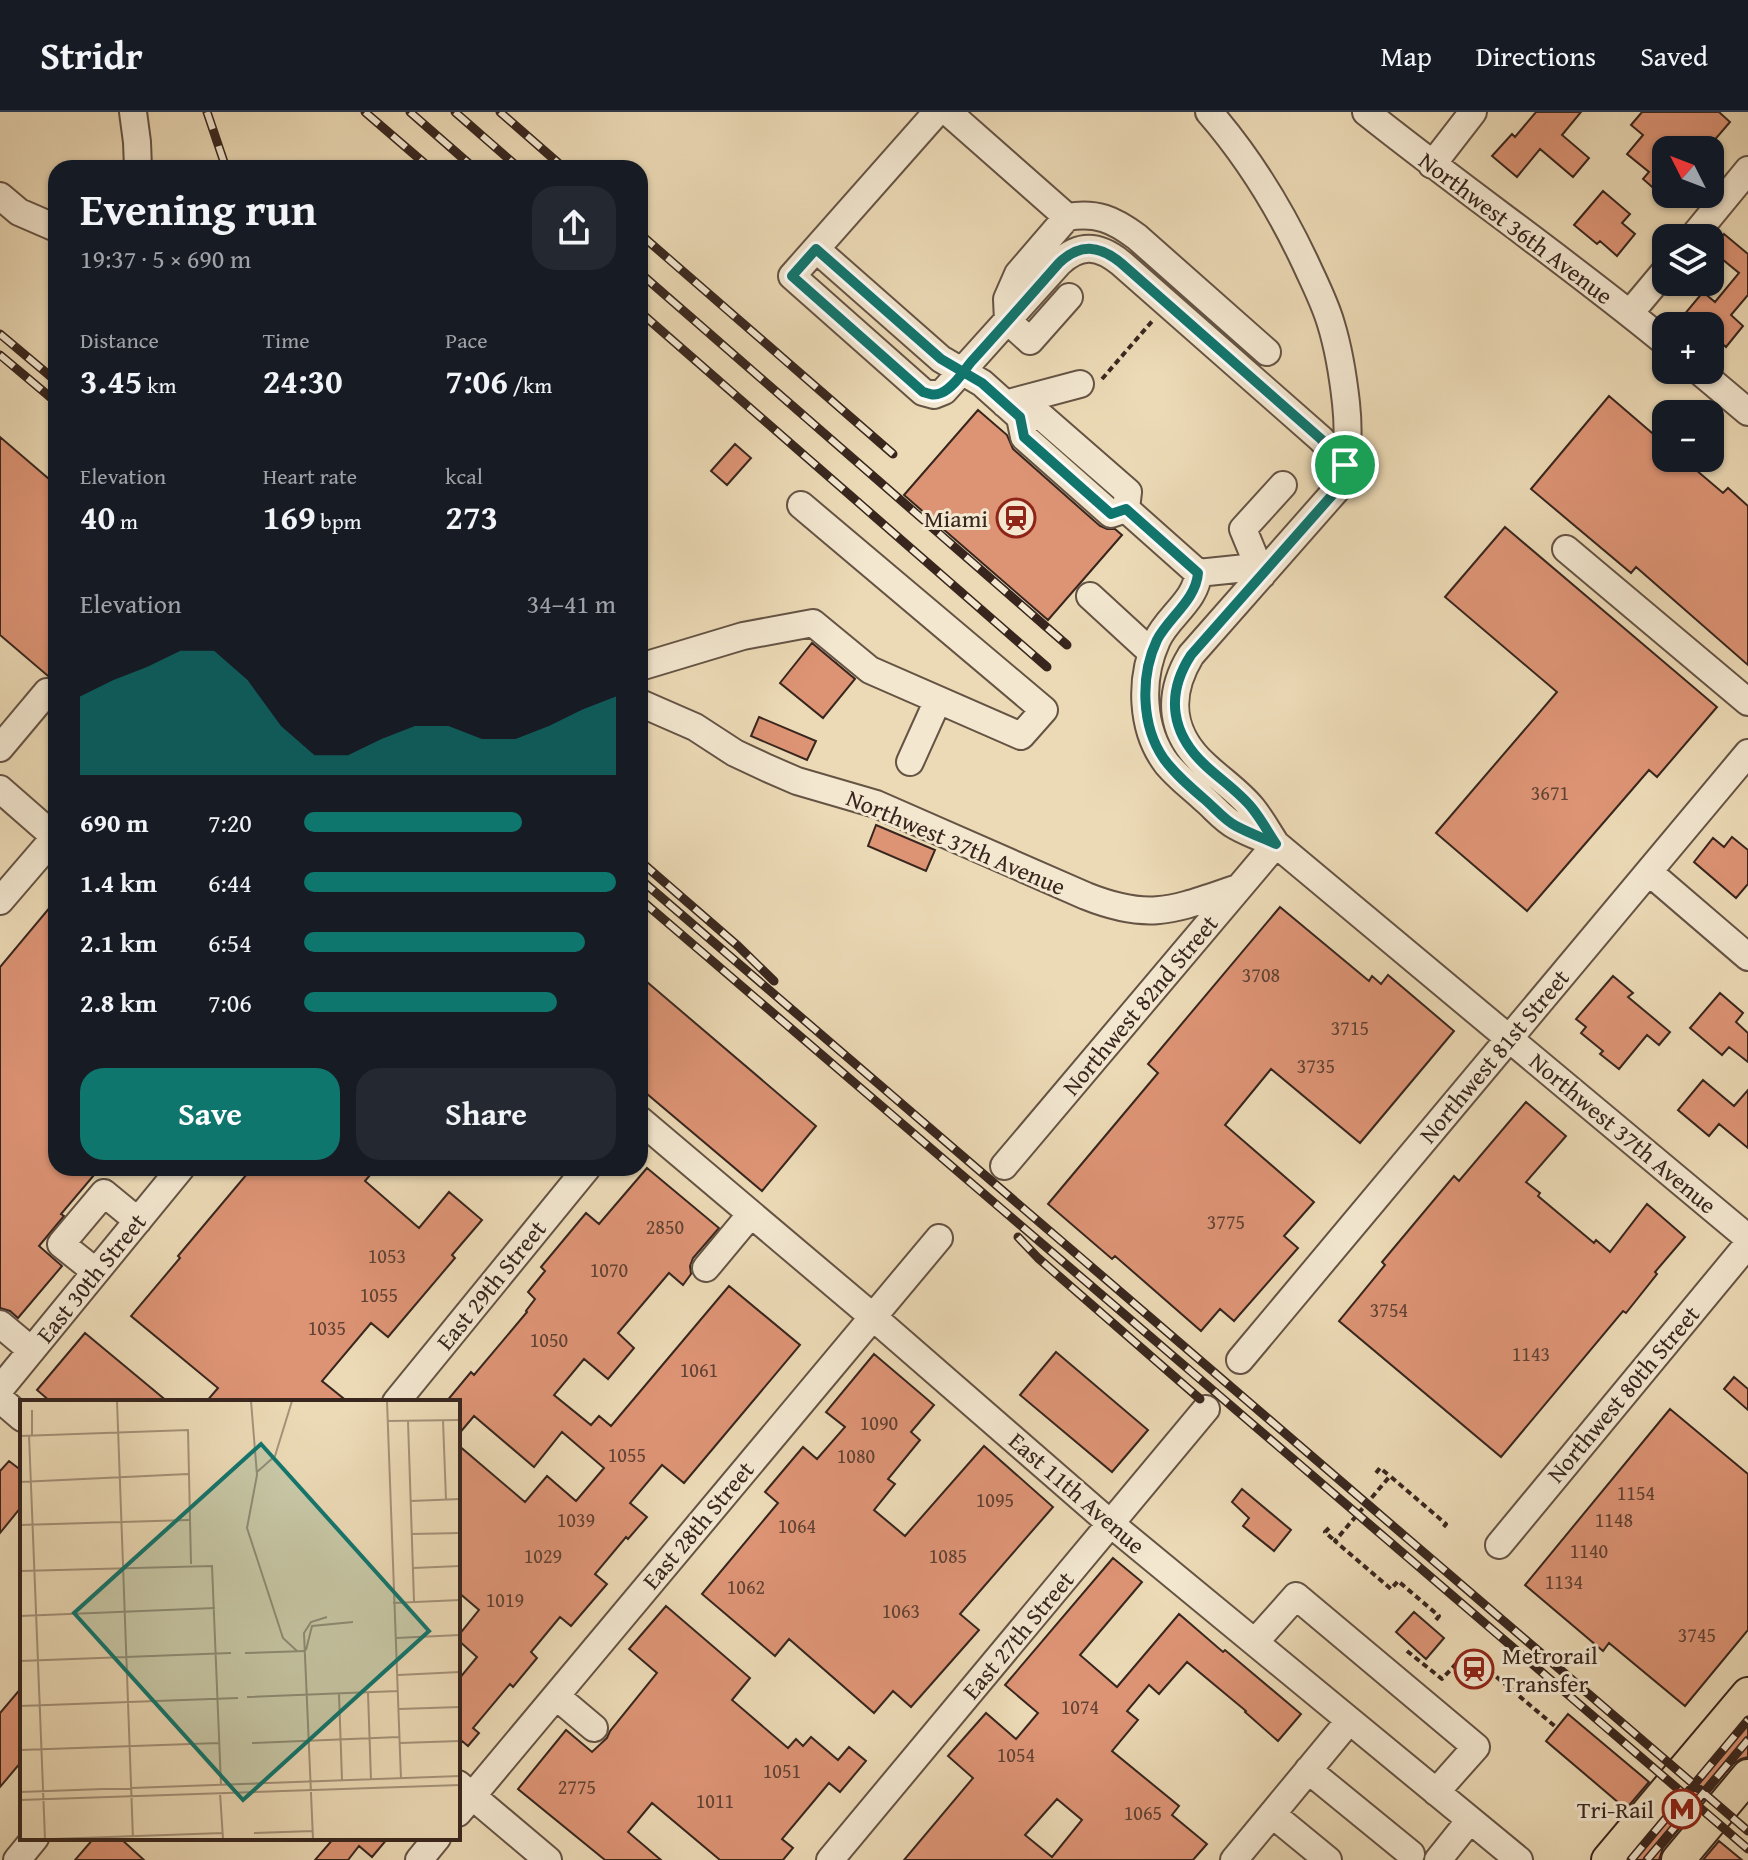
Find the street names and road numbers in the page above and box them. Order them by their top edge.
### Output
street label: Northwest 36th Avenue [1412,143,1620,313]
street label: Northwest 37th Avenue [841,780,1071,904]
street label: Northwest 82nd Street [1054,907,1226,1103]
street label: Northwest 81st Street [1411,961,1578,1151]
street label: Northwest 37th Avenue [1522,1044,1724,1222]
street label: East 30th Street [28,1205,155,1350]
street label: East 29th Street [428,1212,555,1357]
street label: Northwest 80th Street [1538,1297,1708,1490]
street label: East 11th Avenue [1001,1424,1153,1562]
street label: East 28th Street [634,1453,762,1597]
street label: East 27th Street [954,1563,1082,1707]

